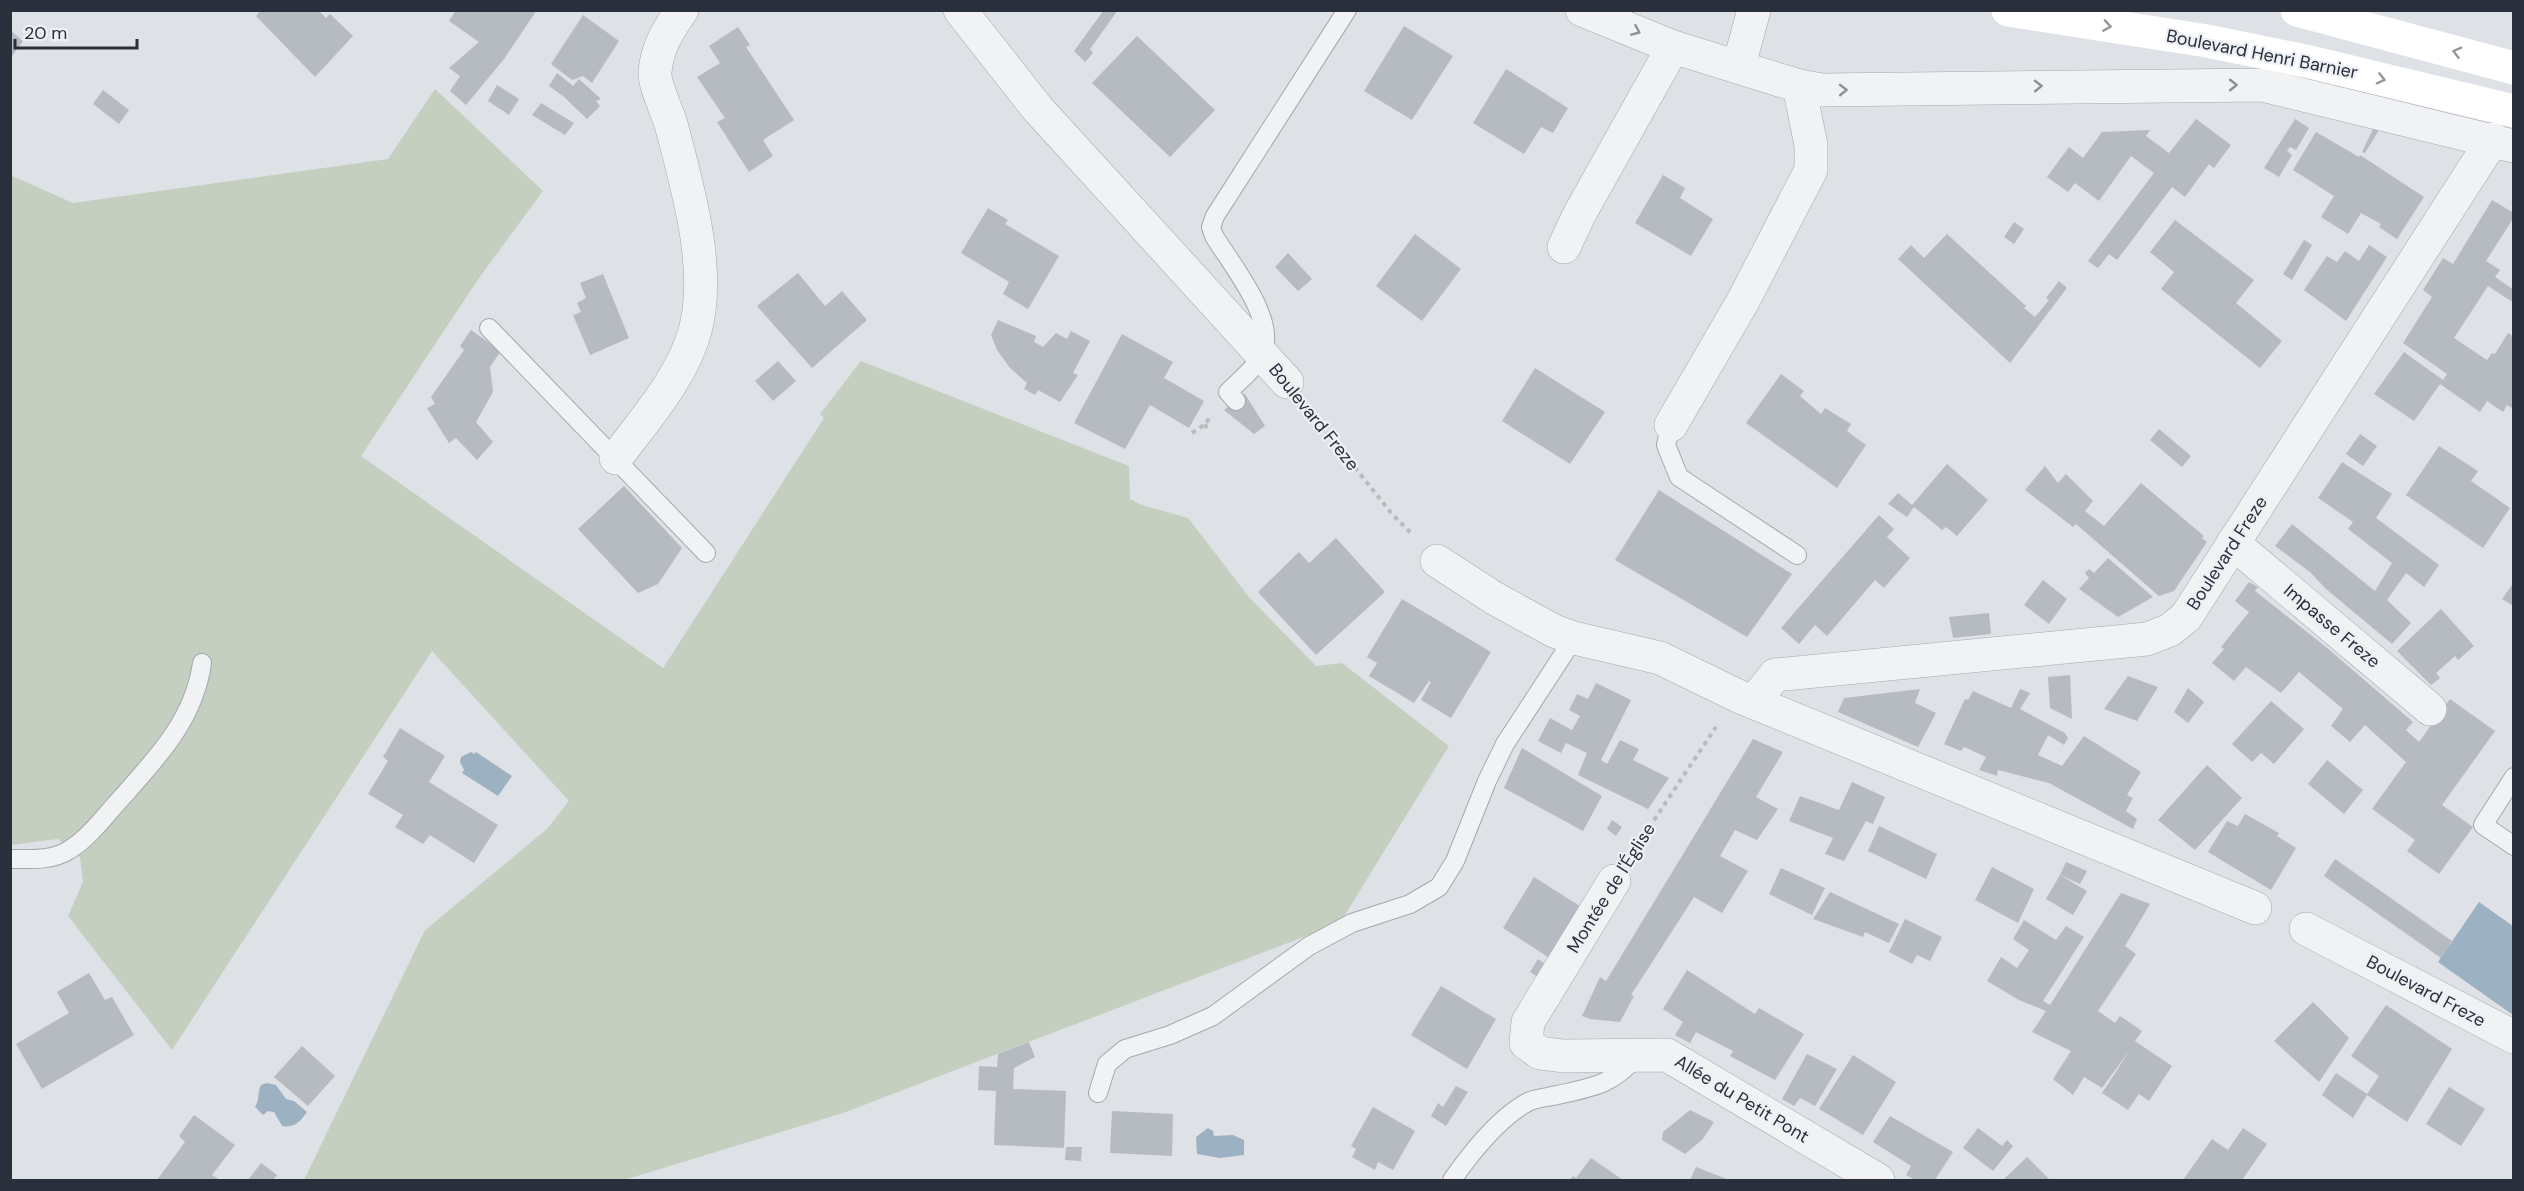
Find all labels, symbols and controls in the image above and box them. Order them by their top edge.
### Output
scale bar [15,12,136,50]
one-way arrow [2103,19,2112,31]
text: 20 m [24,21,67,45]
one-way arrow [1630,24,1641,36]
street label: Boulevard Henri Barnier [2164,24,2360,84]
one-way arrow [2452,47,2462,60]
one-way arrow [2376,71,2386,84]
one-way arrow [2228,79,2237,91]
one-way arrow [2033,80,2042,92]
one-way arrow [1838,84,1847,96]
street label: Boulevard Freze [1263,358,1365,476]
street label: Boulevard Freze [2181,491,2273,615]
street label: Impasse Freze [2279,579,2385,673]
street label: Montée de l'Église [1561,818,1661,958]
street label: Boulevard Freze [2362,950,2490,1032]
street label: Allée du Petit Pont [1670,1049,1814,1149]

